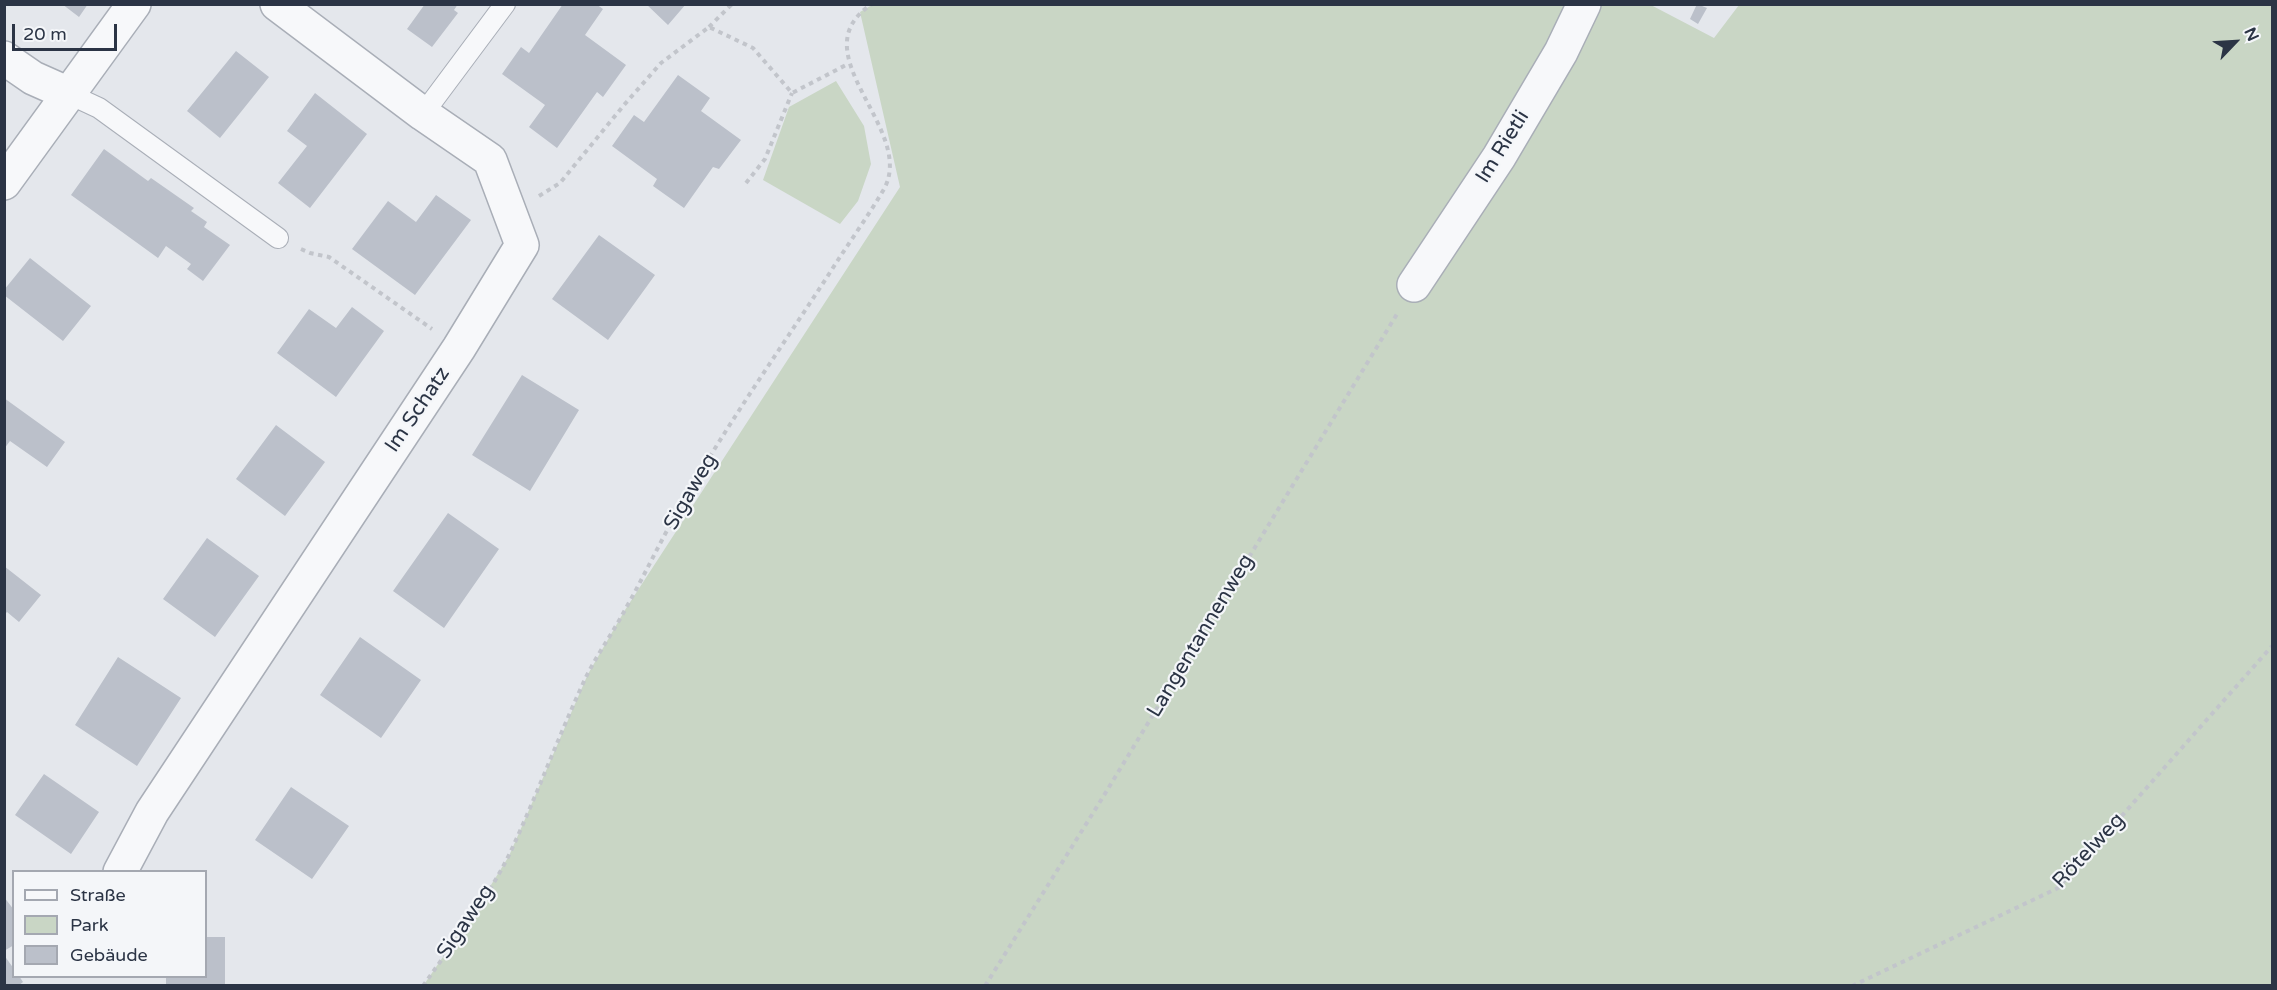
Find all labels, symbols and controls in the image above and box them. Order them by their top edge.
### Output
scale bar [15,12,120,50]
north arrow [2205,12,2265,72]
text: 20 m [23,23,67,45]
text: N [2240,24,2263,44]
street label: Im Rietli [1471,106,1535,188]
street label: Im Schatz [380,363,456,457]
street label: Sigaweg [659,449,723,535]
street label: Langentannenweg [1142,550,1260,722]
street label: Rötelweg [2048,808,2130,894]
legend [12,870,207,978]
street label: Sigaweg [432,880,500,964]
text: Straße [70,884,126,906]
text: Park [70,914,108,936]
text: Gebäude [70,944,148,966]

